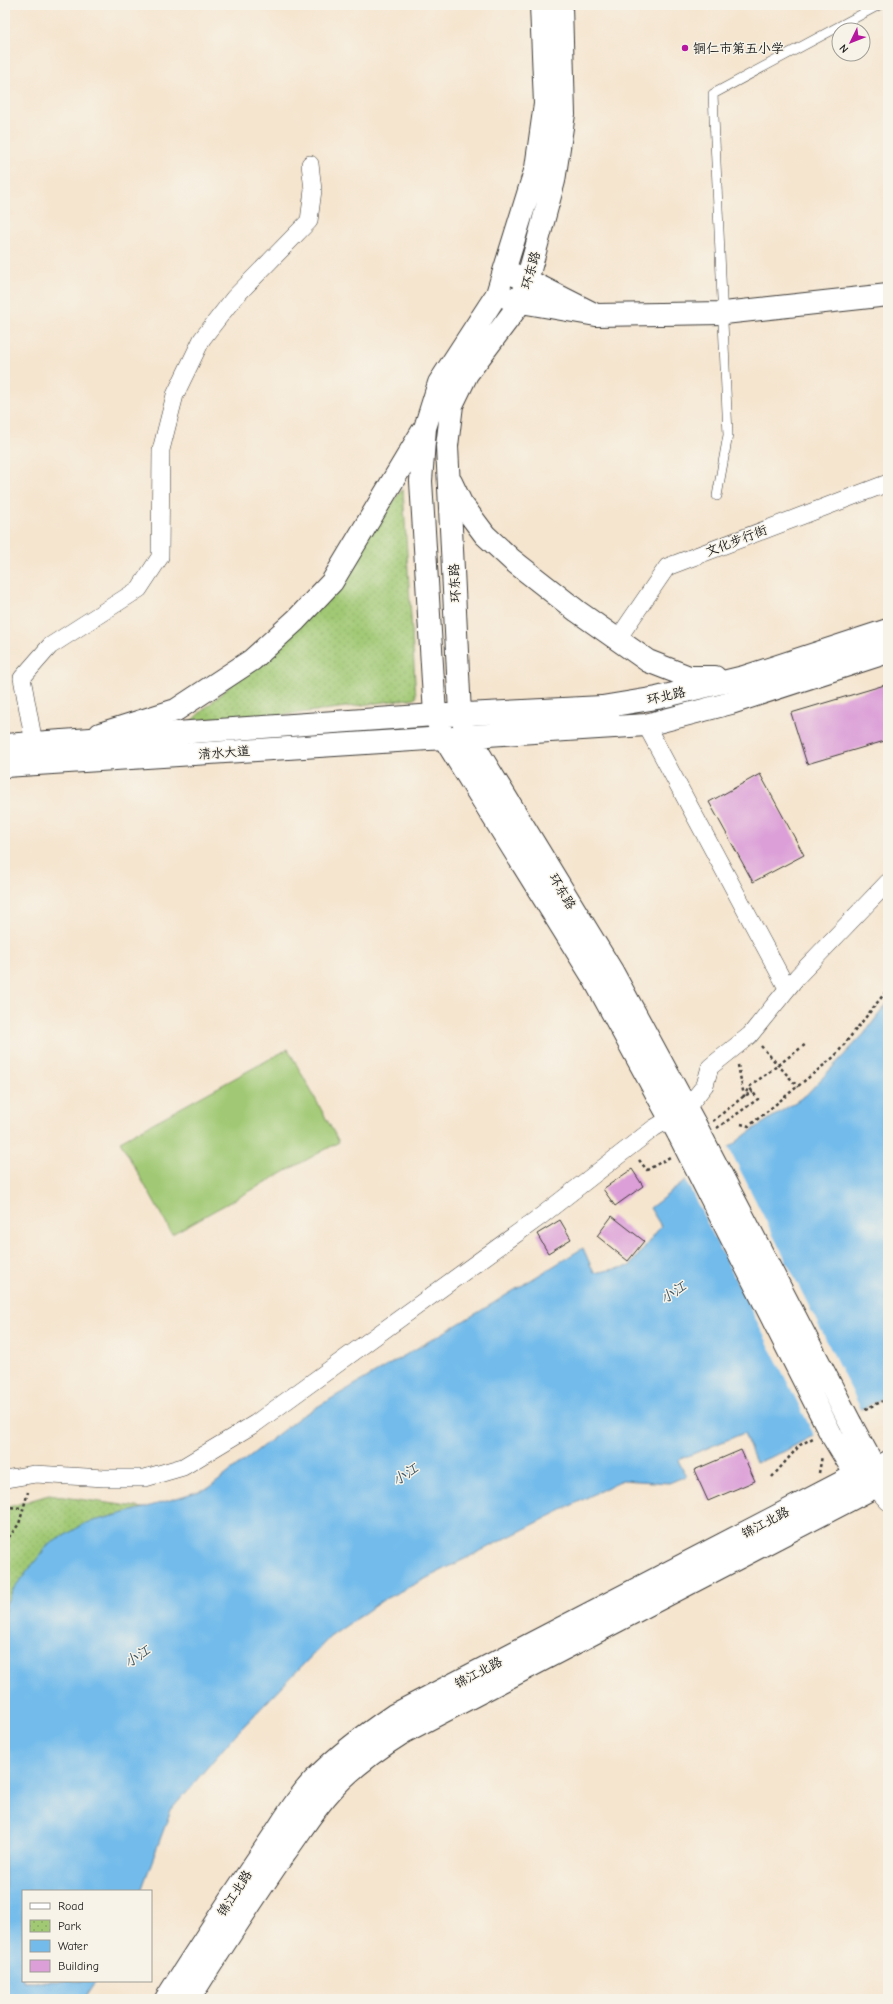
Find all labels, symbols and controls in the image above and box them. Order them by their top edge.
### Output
north arrow [831,22,871,62]
place label: 铜仁市第五小学 [693,41,784,56]
text: N [837,41,851,56]
marker: 铜仁市第五小学 [680,43,690,53]
street label: 环东路 [518,249,543,291]
street label: 文化步行街 [703,522,769,559]
street label: 环东路 [446,563,463,603]
street label: 环北路 [645,684,687,707]
street label: 清水大道 [198,743,251,762]
street label: 环东路 [546,871,579,912]
water label: 小江 [657,1277,690,1307]
water label: 小江 [389,1459,422,1489]
street label: 锦江北路 [739,1504,792,1541]
water label: 小江 [121,1641,154,1671]
street label: 锦江北路 [452,1654,505,1691]
street label: 锦江北路 [214,1867,255,1919]
legend [22,1890,152,1982]
text: Road [58,1899,84,1913]
text: Park [58,1919,81,1933]
text: Water [58,1939,88,1953]
text: Building [58,1959,99,1973]

